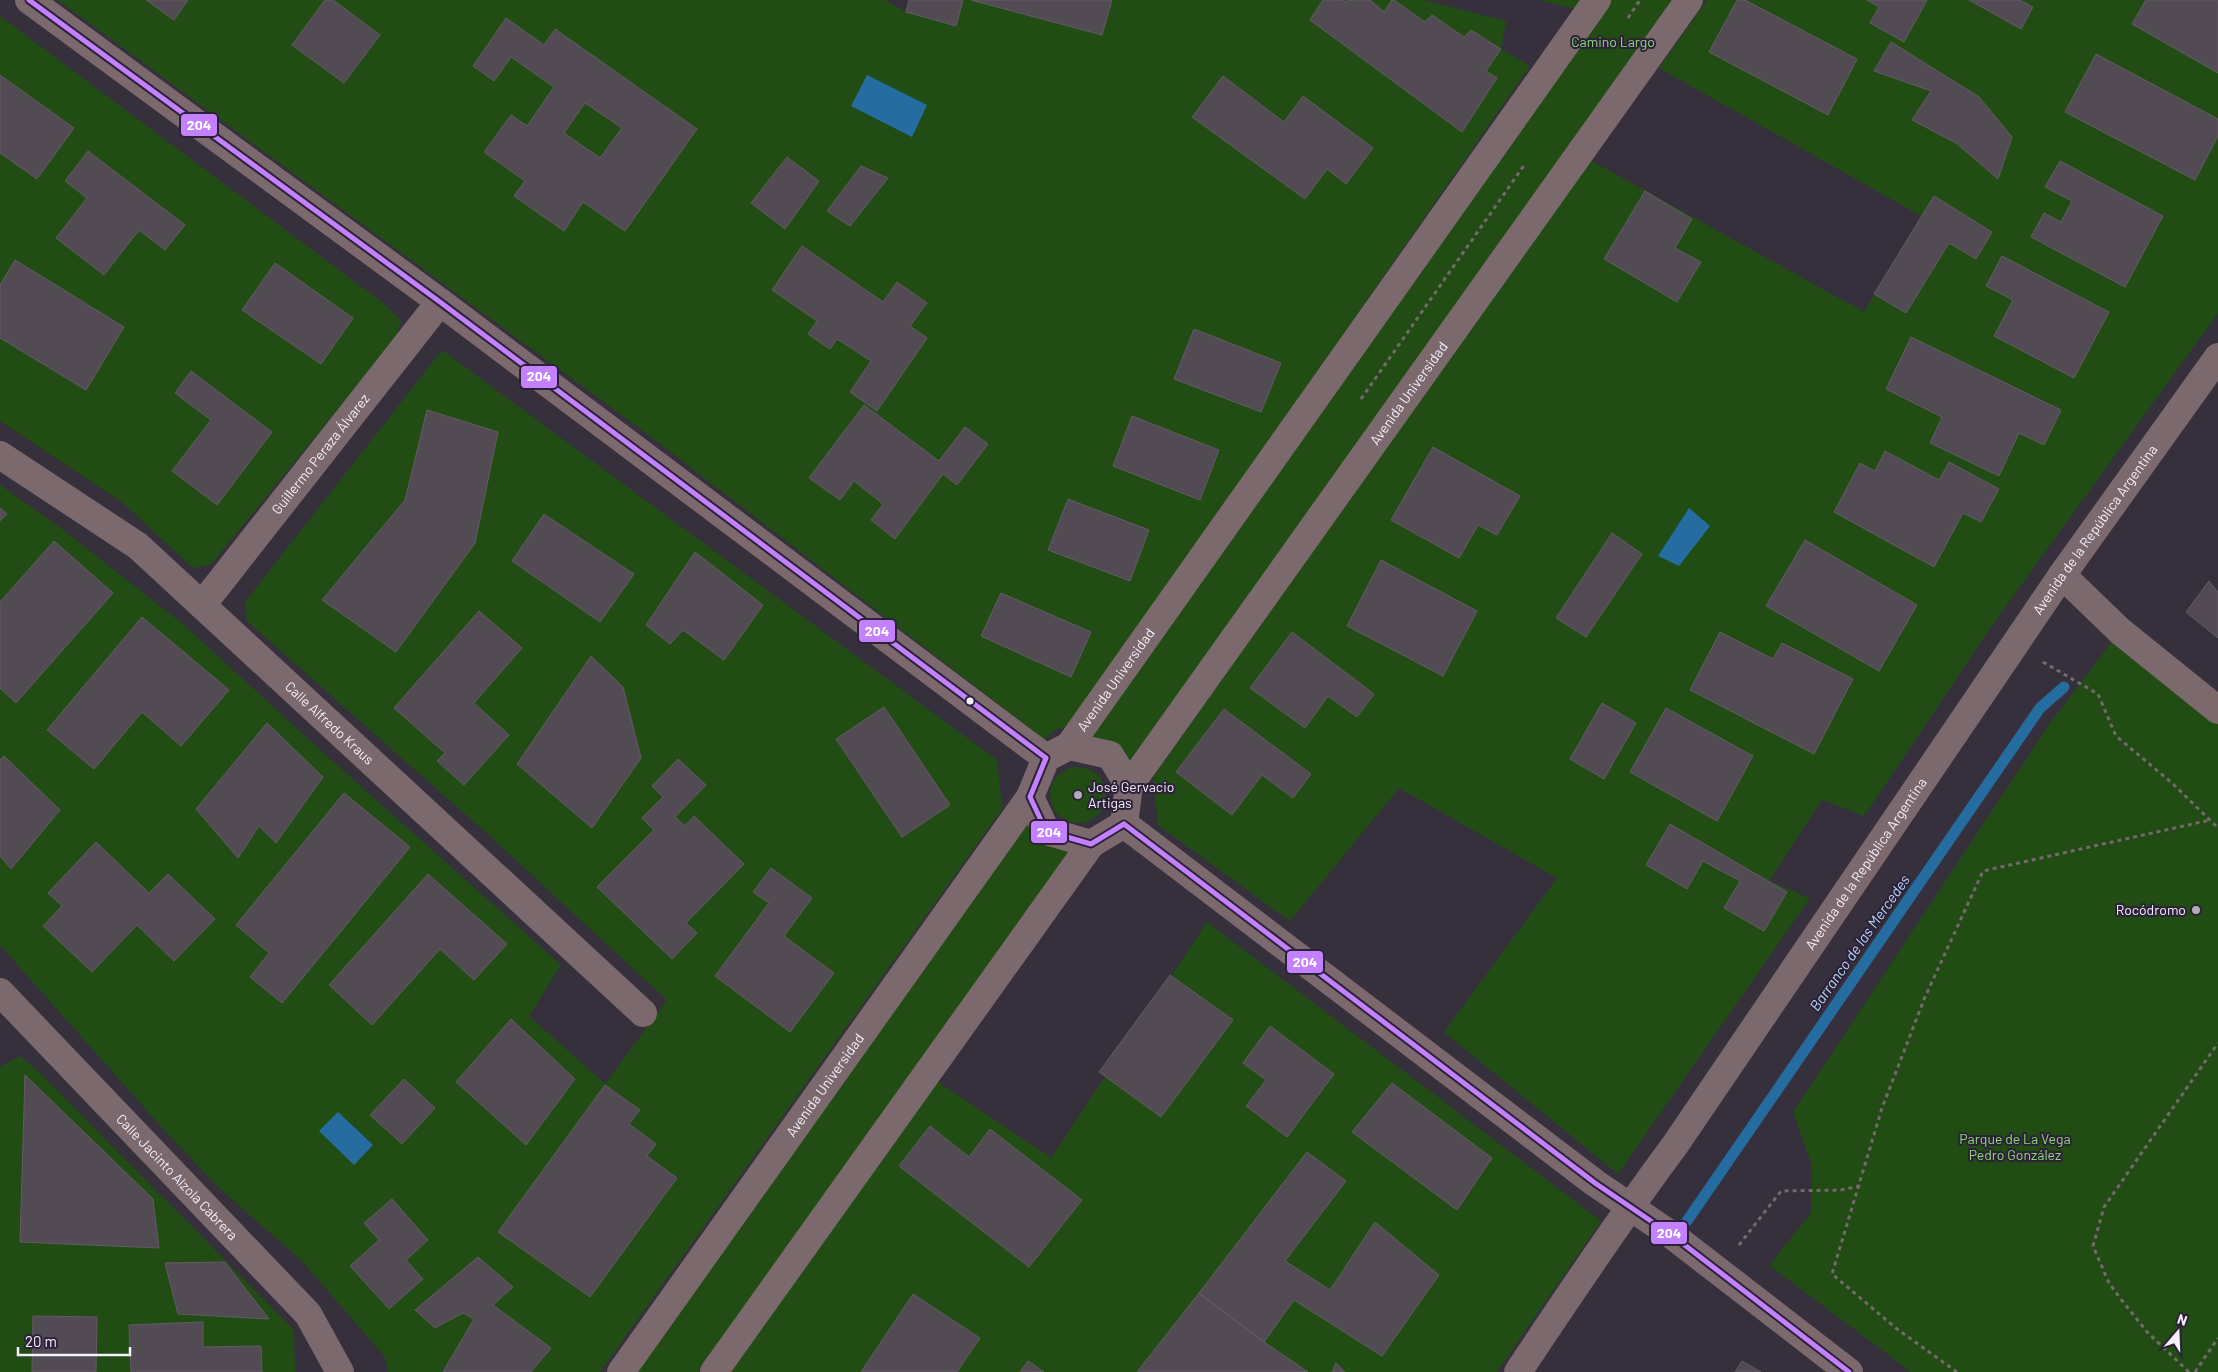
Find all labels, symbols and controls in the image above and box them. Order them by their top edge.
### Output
park label: Camino Largo [1571,33,1655,50]
line badge: 204 [180,113,218,137]
text: 204 [187,116,211,133]
street label: Avenida Universidad [1366,338,1451,448]
line badge: 204 [520,365,558,389]
text: 204 [527,367,551,384]
street label: Guillermo Peraza Álvarez [268,390,373,517]
street label: Avenida de la República Argentina [2029,441,2161,618]
line badge: 204 [858,619,896,643]
text: 204 [865,622,889,639]
street label: Avenida Universidad [1073,625,1158,735]
street label: Calle Alfredo Kraus [282,677,378,768]
unlabelled marker [965,696,975,706]
street label: Avenida de la República Argentina [1801,774,1930,953]
place label: José Gervacio Artigas [1088,778,1174,811]
marker: José Gervacio Artigas [1072,789,1084,801]
line badge: 204 [1030,820,1068,844]
text: 204 [1037,823,1061,840]
water label: Barranco de las Mercedes [1805,871,1913,1014]
place label: Rocódromo [2116,901,2186,918]
marker: Rocódromo [2190,904,2202,916]
line badge: 204 [1286,950,1324,974]
text: 204 [1293,953,1317,970]
street label: Avenida Universidad [782,1030,867,1140]
street label: Calle Jacinto Alzola Cabrera [113,1110,242,1243]
park label: Parque de La Vega Pedro González [1959,1130,2071,1163]
line badge: 204 [1650,1221,1688,1245]
text: 204 [1657,1224,1681,1241]
north arrow [2153,1307,2203,1357]
text: N [2175,1310,2190,1329]
scale bar [18,1324,130,1356]
text: 20 m [25,1332,57,1350]

